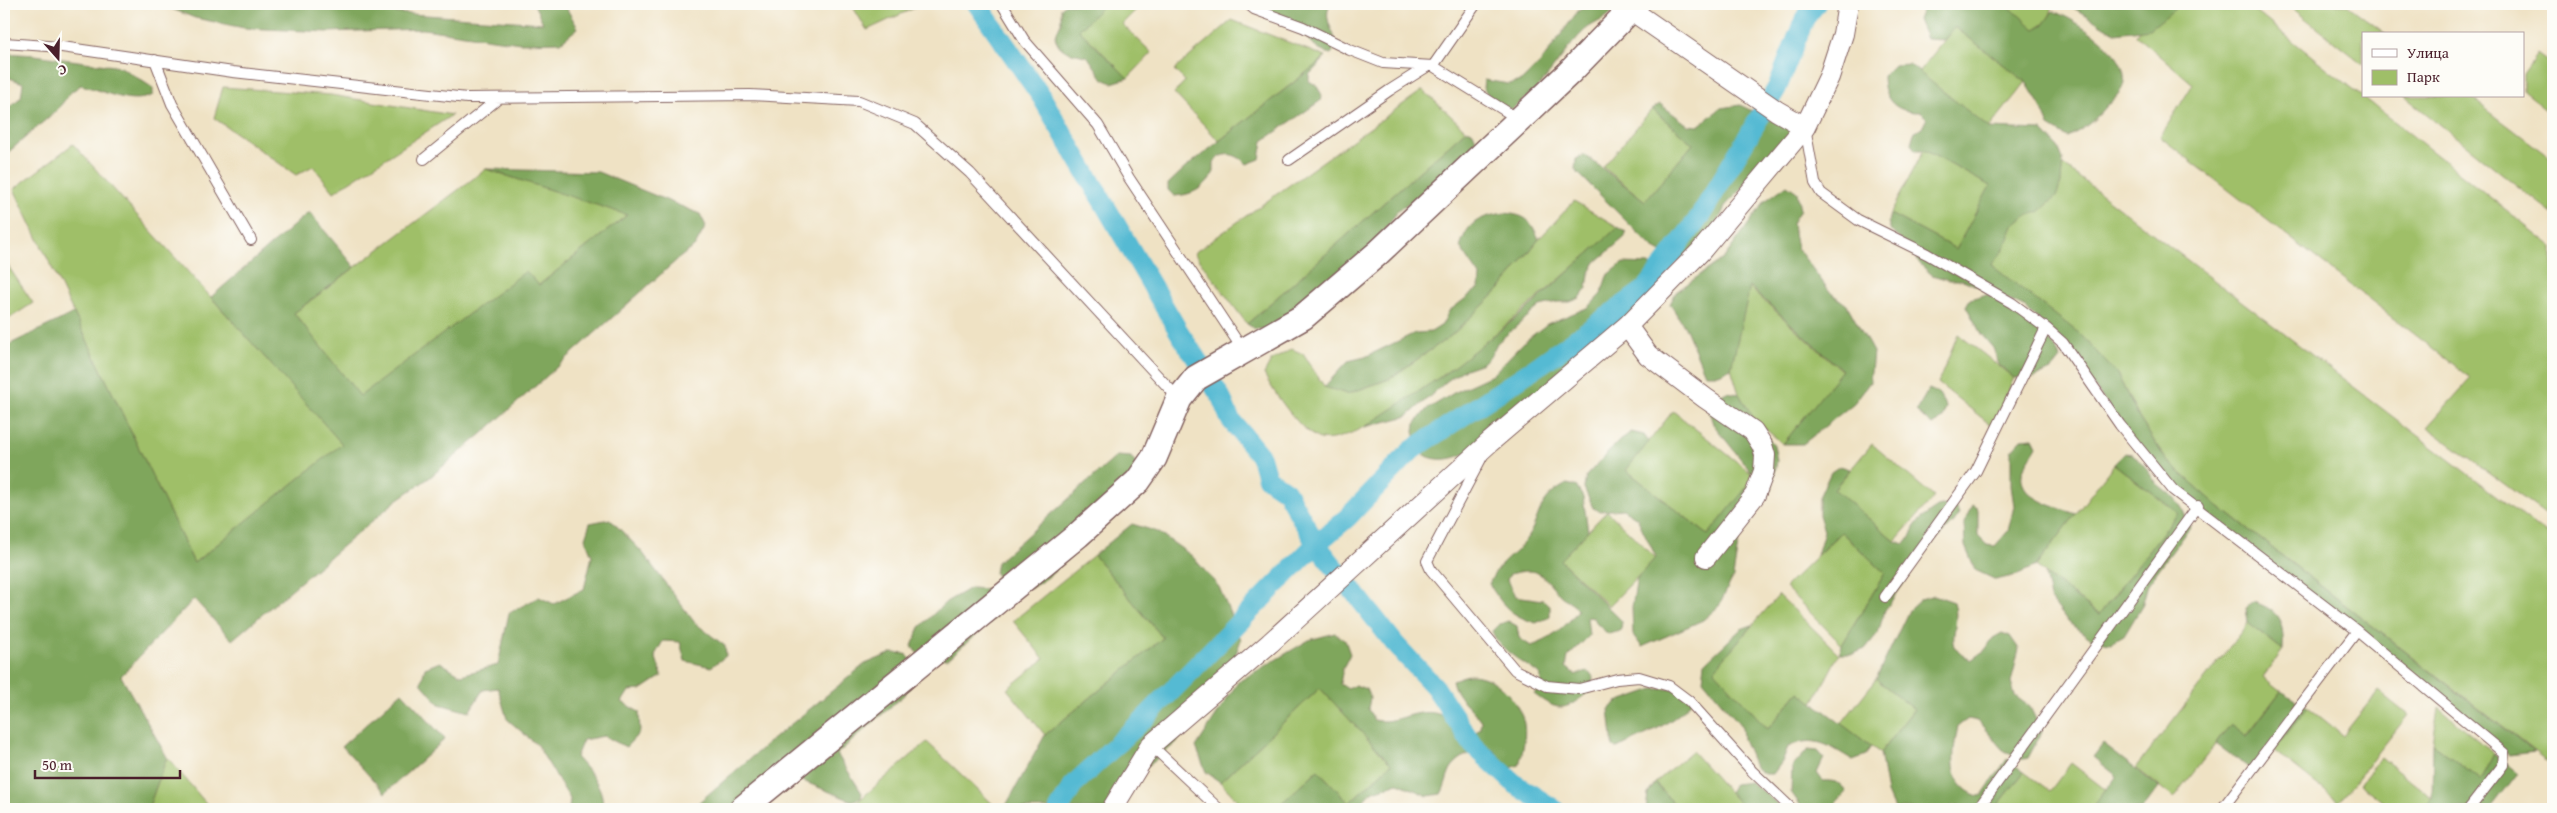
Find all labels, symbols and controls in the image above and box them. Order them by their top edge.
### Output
north arrow [32,32,82,82]
legend [2362,32,2524,98]
text: Улица [2407,42,2450,63]
text: С [55,59,70,81]
text: Парк [2407,66,2440,87]
scale bar [35,748,180,780]
text: 50 m [42,754,73,775]

